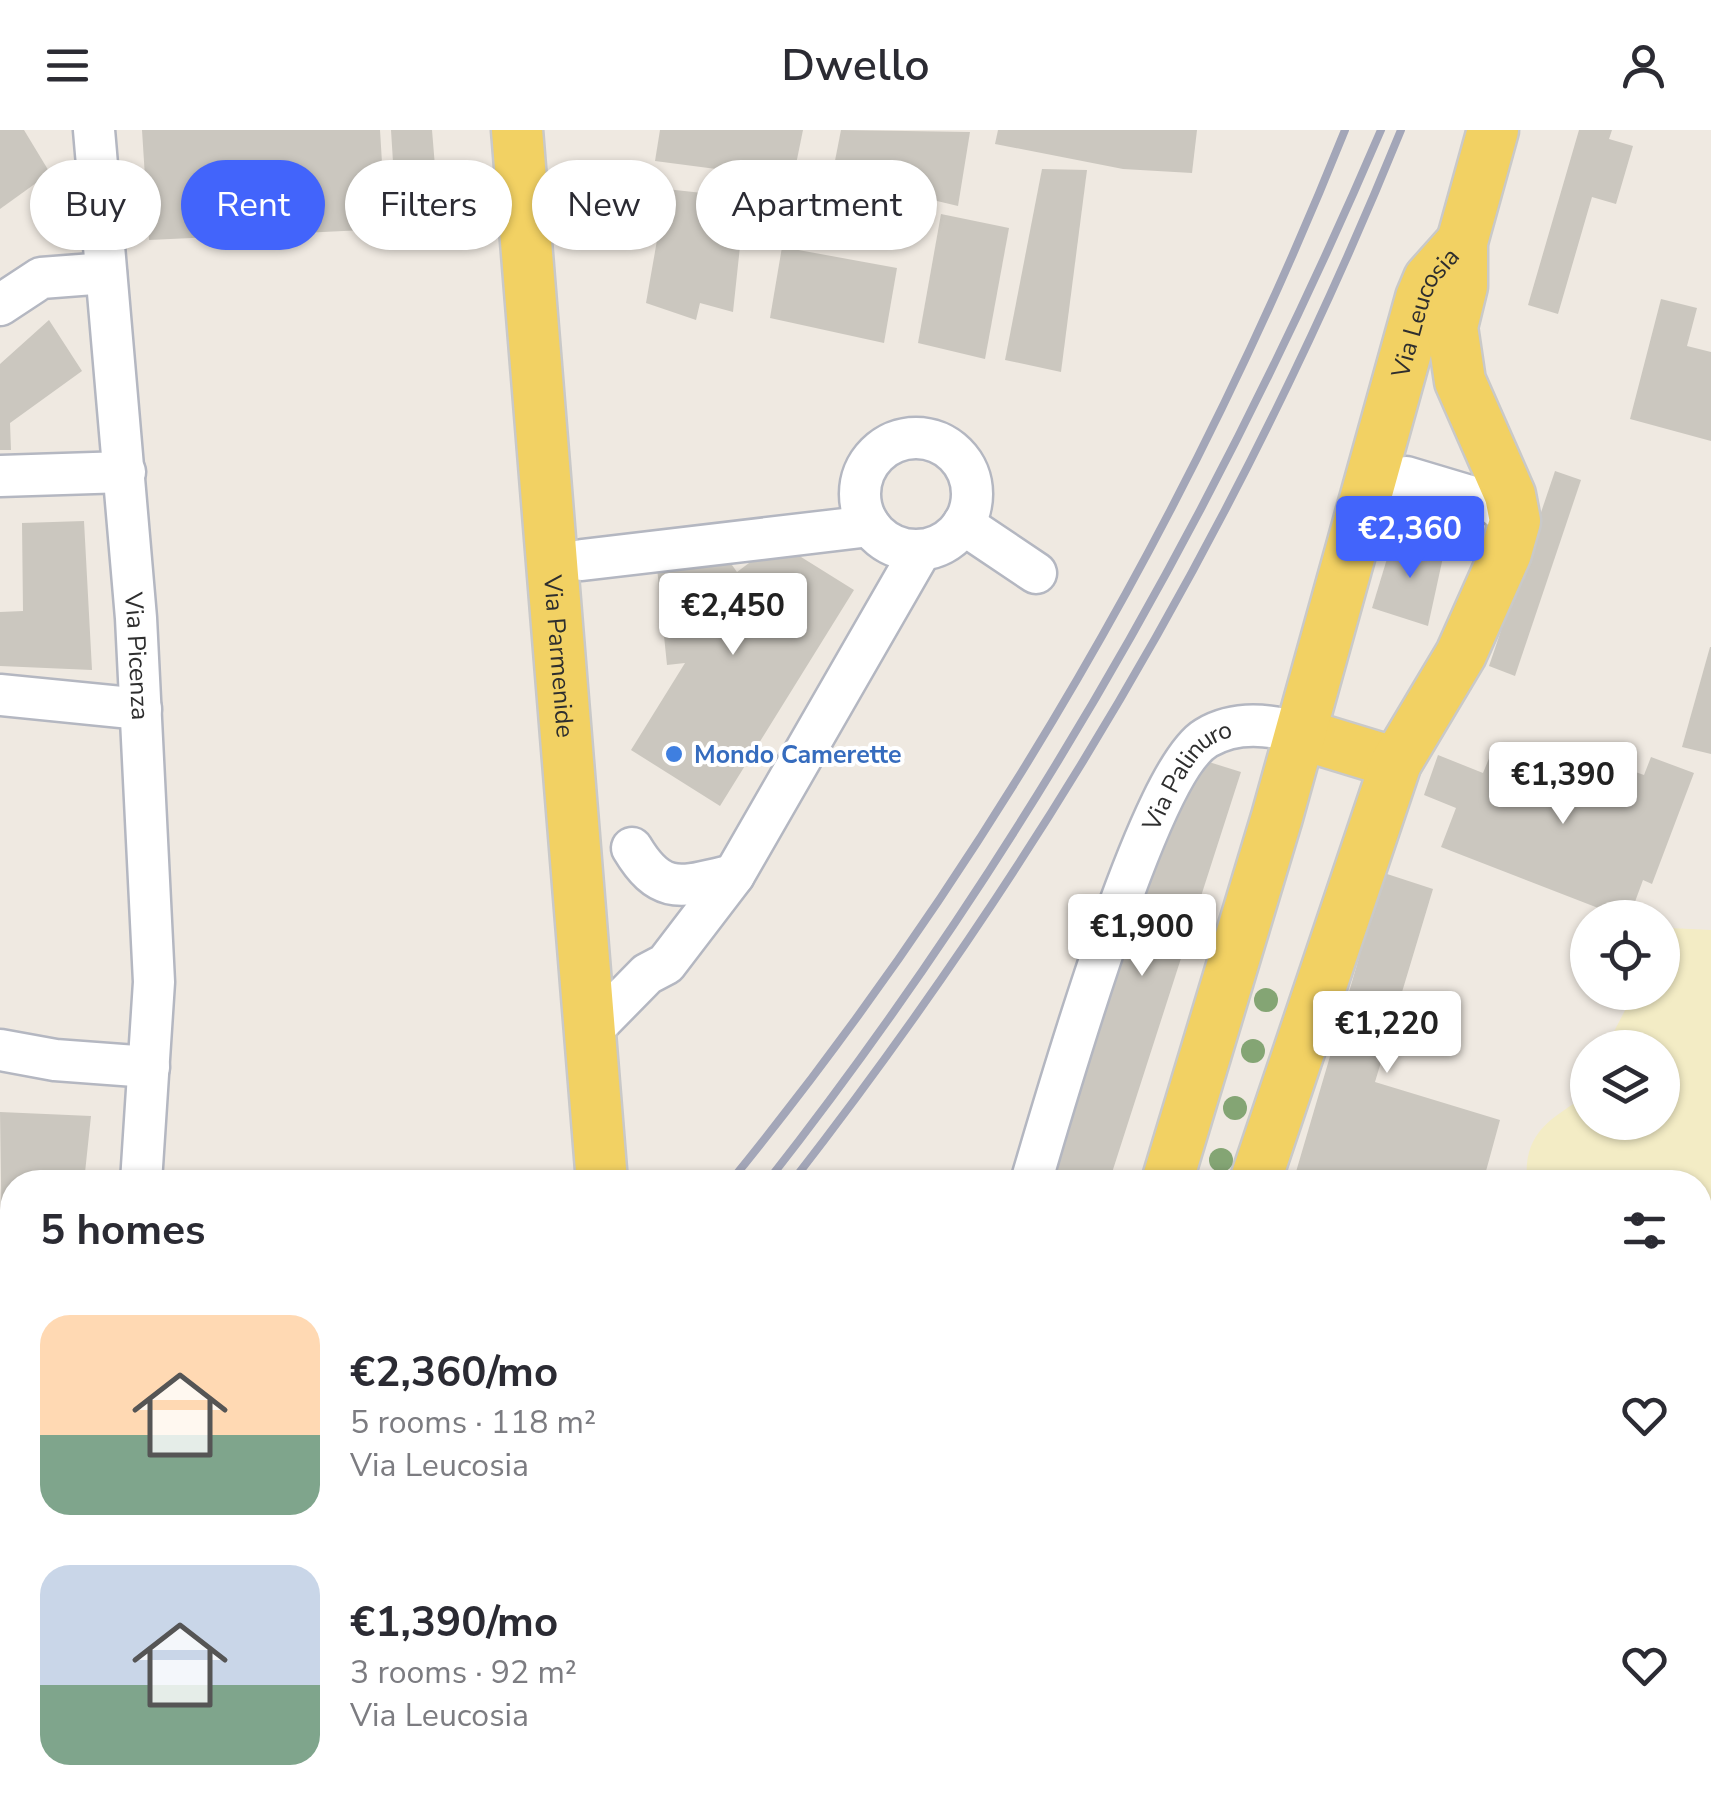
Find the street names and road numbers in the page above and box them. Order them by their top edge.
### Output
street label: Via Leucosia [1383,240,1467,383]
street label: Via Parmenide [535,573,582,739]
street label: Via Picenza [116,590,157,721]
street label: Via Palinuro [1134,712,1236,837]

